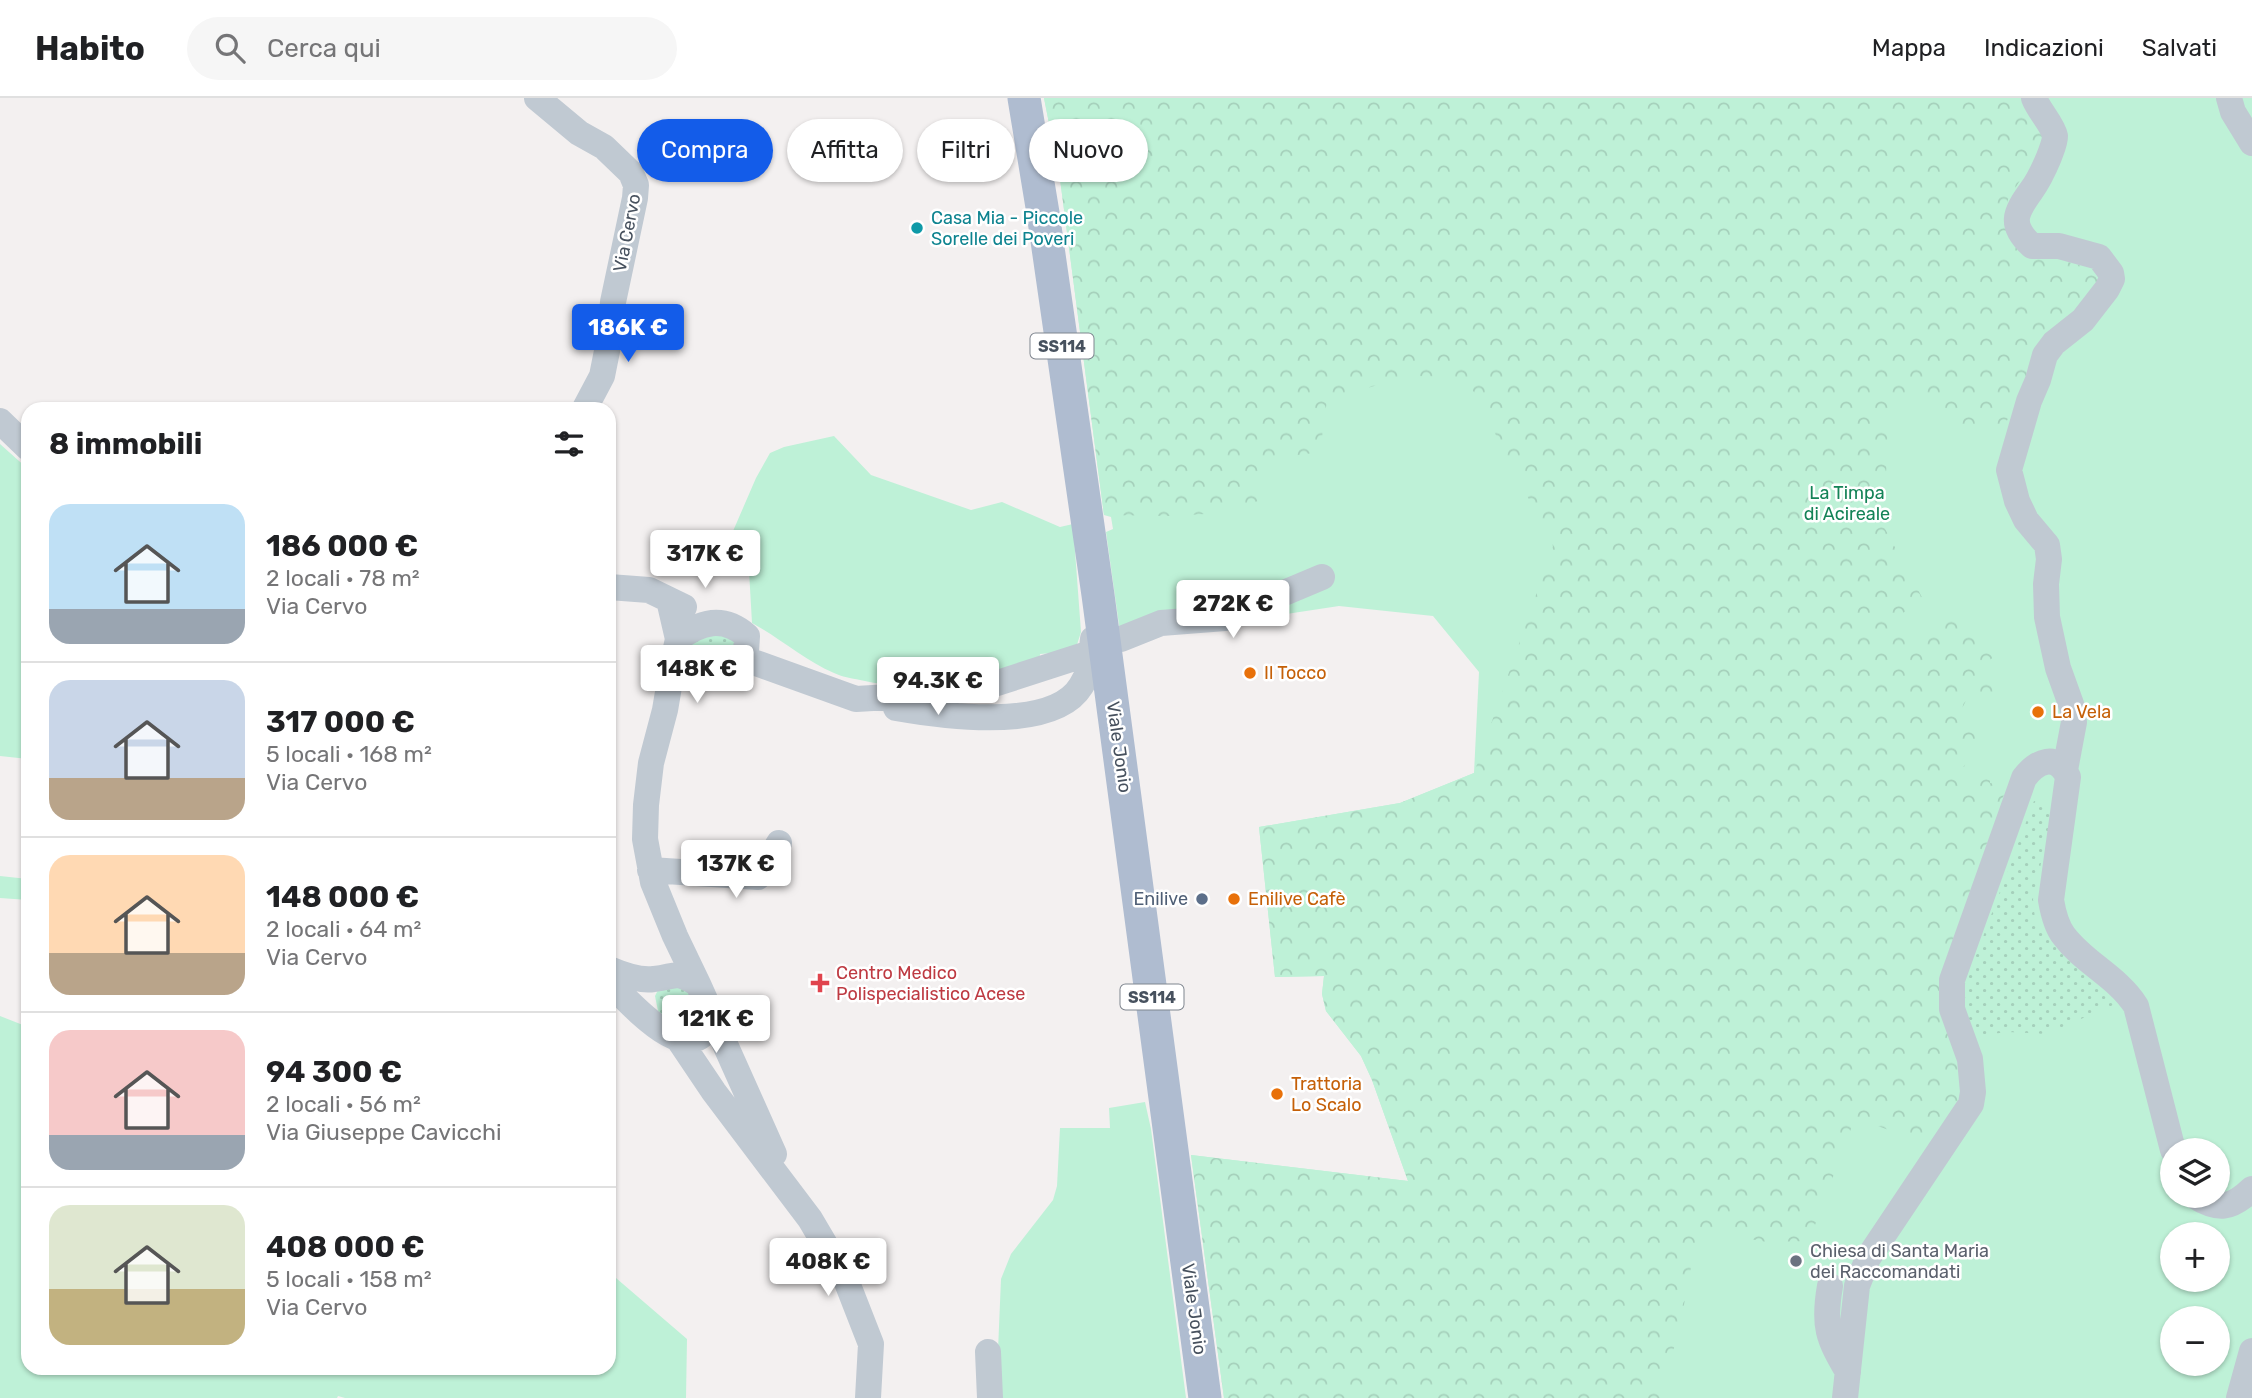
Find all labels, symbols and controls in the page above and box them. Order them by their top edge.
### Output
search box [187,17,677,80]
text: Habito [35,29,145,68]
icon: search [211,29,249,67]
text: Cerca qui [267,33,381,64]
text: Mappa [1872,34,1946,62]
text: Indicazioni [1984,34,2104,62]
text: Salvati [2142,34,2217,62]
chip: Compra [637,119,773,182]
chip: Affitta [787,119,903,182]
chip: Filtri [917,119,1015,182]
chip: Nuovo [1029,119,1148,182]
street label: Via Cervo [609,192,645,274]
place label: Casa Mia - Piccole Sorelle dei Poveri [931,207,1083,250]
marker: Casa Mia - Piccole Sorelle dei Poveri [909,220,925,236]
pin: 186K € [571,304,685,364]
text: 186K € [588,313,668,341]
road number: SS114 [1030,334,1094,358]
icon: filters [550,425,588,463]
text: 8 immobili [49,426,202,462]
park label: La Timpa di Acireale [1804,482,1890,525]
text: 186 000 € [266,528,418,564]
pin: 317K € [648,531,762,590]
icon: home [105,532,189,616]
text: 317K € [666,539,744,567]
text: 2 locali · 78 m² [266,564,420,592]
pin: 272K € [1176,580,1290,640]
text: 272K € [1192,589,1274,617]
text: Via Cervo [266,592,367,620]
pin: 148K € [640,646,754,705]
text: 148K € [657,654,737,682]
pin: 94.3K € [873,658,1003,717]
place label: Il Tocco [1264,662,1326,684]
marker: Il Tocco [1242,665,1258,681]
text: 94.3K € [893,666,983,694]
street label: Viale Jonio [1102,700,1136,794]
place label: La Vela [2052,701,2111,723]
text: 317 000 € [266,704,415,740]
marker: La Vela [2030,704,2046,720]
icon: home [105,708,189,792]
text: 5 locali · 168 m² [266,740,432,768]
text: Via Cervo [266,768,367,796]
pin: 137K € [679,840,793,900]
text: 137K € [697,849,775,877]
text: 148 000 € [266,879,419,915]
icon: home [105,883,189,967]
place label: Enilive [1133,888,1188,910]
place label: Enilive Cafè [1248,888,1346,910]
marker: Enilive [1194,891,1210,907]
marker: Enilive Cafè [1226,891,1242,907]
text: 2 locali · 64 m² [266,915,421,943]
text: Via Cervo [266,943,367,971]
place label: Centro Medico Polispecialistico Acese [836,962,1025,1005]
marker: Centro Medico Polispecialistico Acese [810,973,830,993]
road number: SS114 [1120,984,1184,1009]
pin: 121K € [659,996,773,1055]
text: 121K € [678,1004,754,1032]
text: 94 300 € [266,1054,402,1090]
icon: home [105,1058,189,1142]
place label: Trattoria Lo Scalo [1291,1073,1362,1116]
marker: Trattoria Lo Scalo [1269,1086,1285,1102]
text: 2 locali · 56 m² [266,1090,421,1118]
text: Via Giuseppe Cavicchi [266,1118,502,1146]
map controls [2160,1138,2230,1376]
button: layers [2160,1138,2230,1208]
button: + [2160,1222,2230,1292]
text: 408 000 € [266,1229,425,1265]
icon: home [105,1233,189,1317]
pin: 408K € [771,1238,885,1298]
place label: Chiesa di Santa Maria dei Raccomandati [1810,1240,1989,1283]
text: 408K € [785,1247,871,1275]
marker: Chiesa di Santa Maria dei Raccomandati [1788,1253,1804,1269]
street label: Viale Jonio [1177,1262,1211,1356]
text: 5 locali · 158 m² [266,1265,432,1293]
text: Via Cervo [266,1293,367,1321]
button: − [2160,1306,2230,1376]

